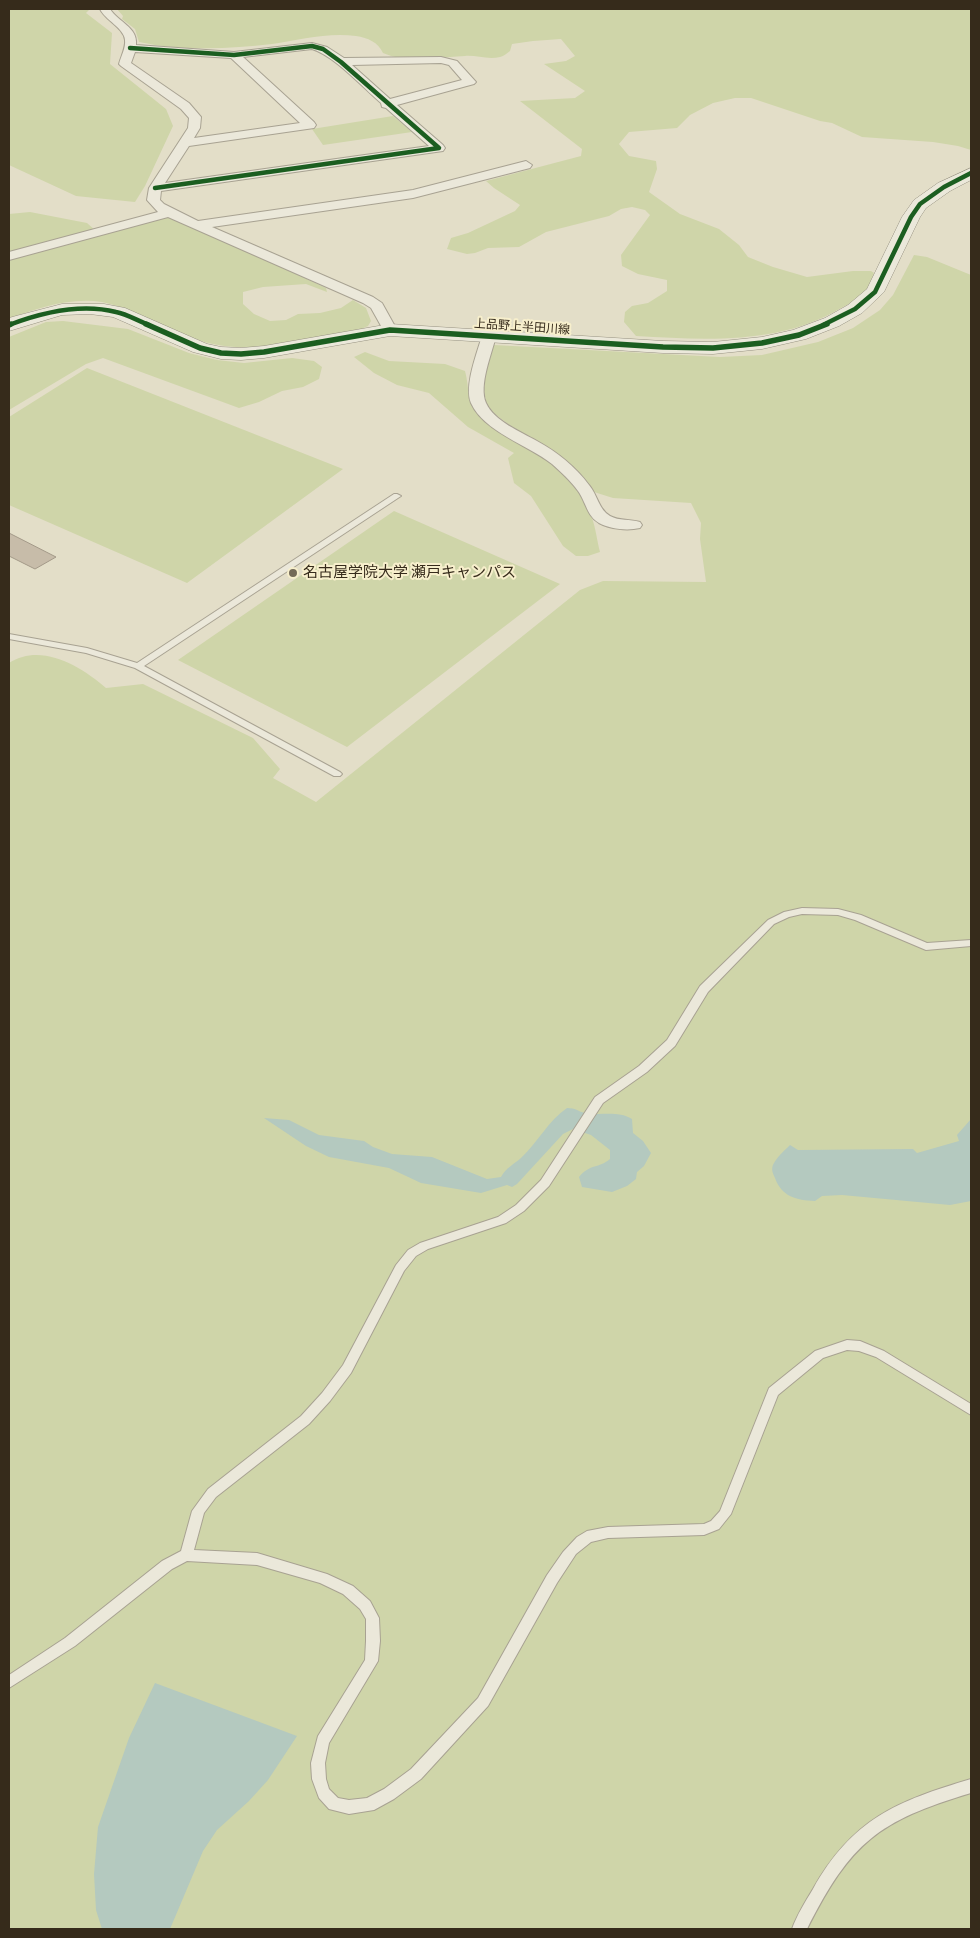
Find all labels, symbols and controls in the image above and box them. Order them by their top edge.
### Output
street label: 上品野上半田川線 [474,316,570,338]
place label: 名古屋学院大学 瀬戸キャンパス [303,564,516,582]
marker: 名古屋学院大学 瀬戸キャンパス [287,567,299,579]

